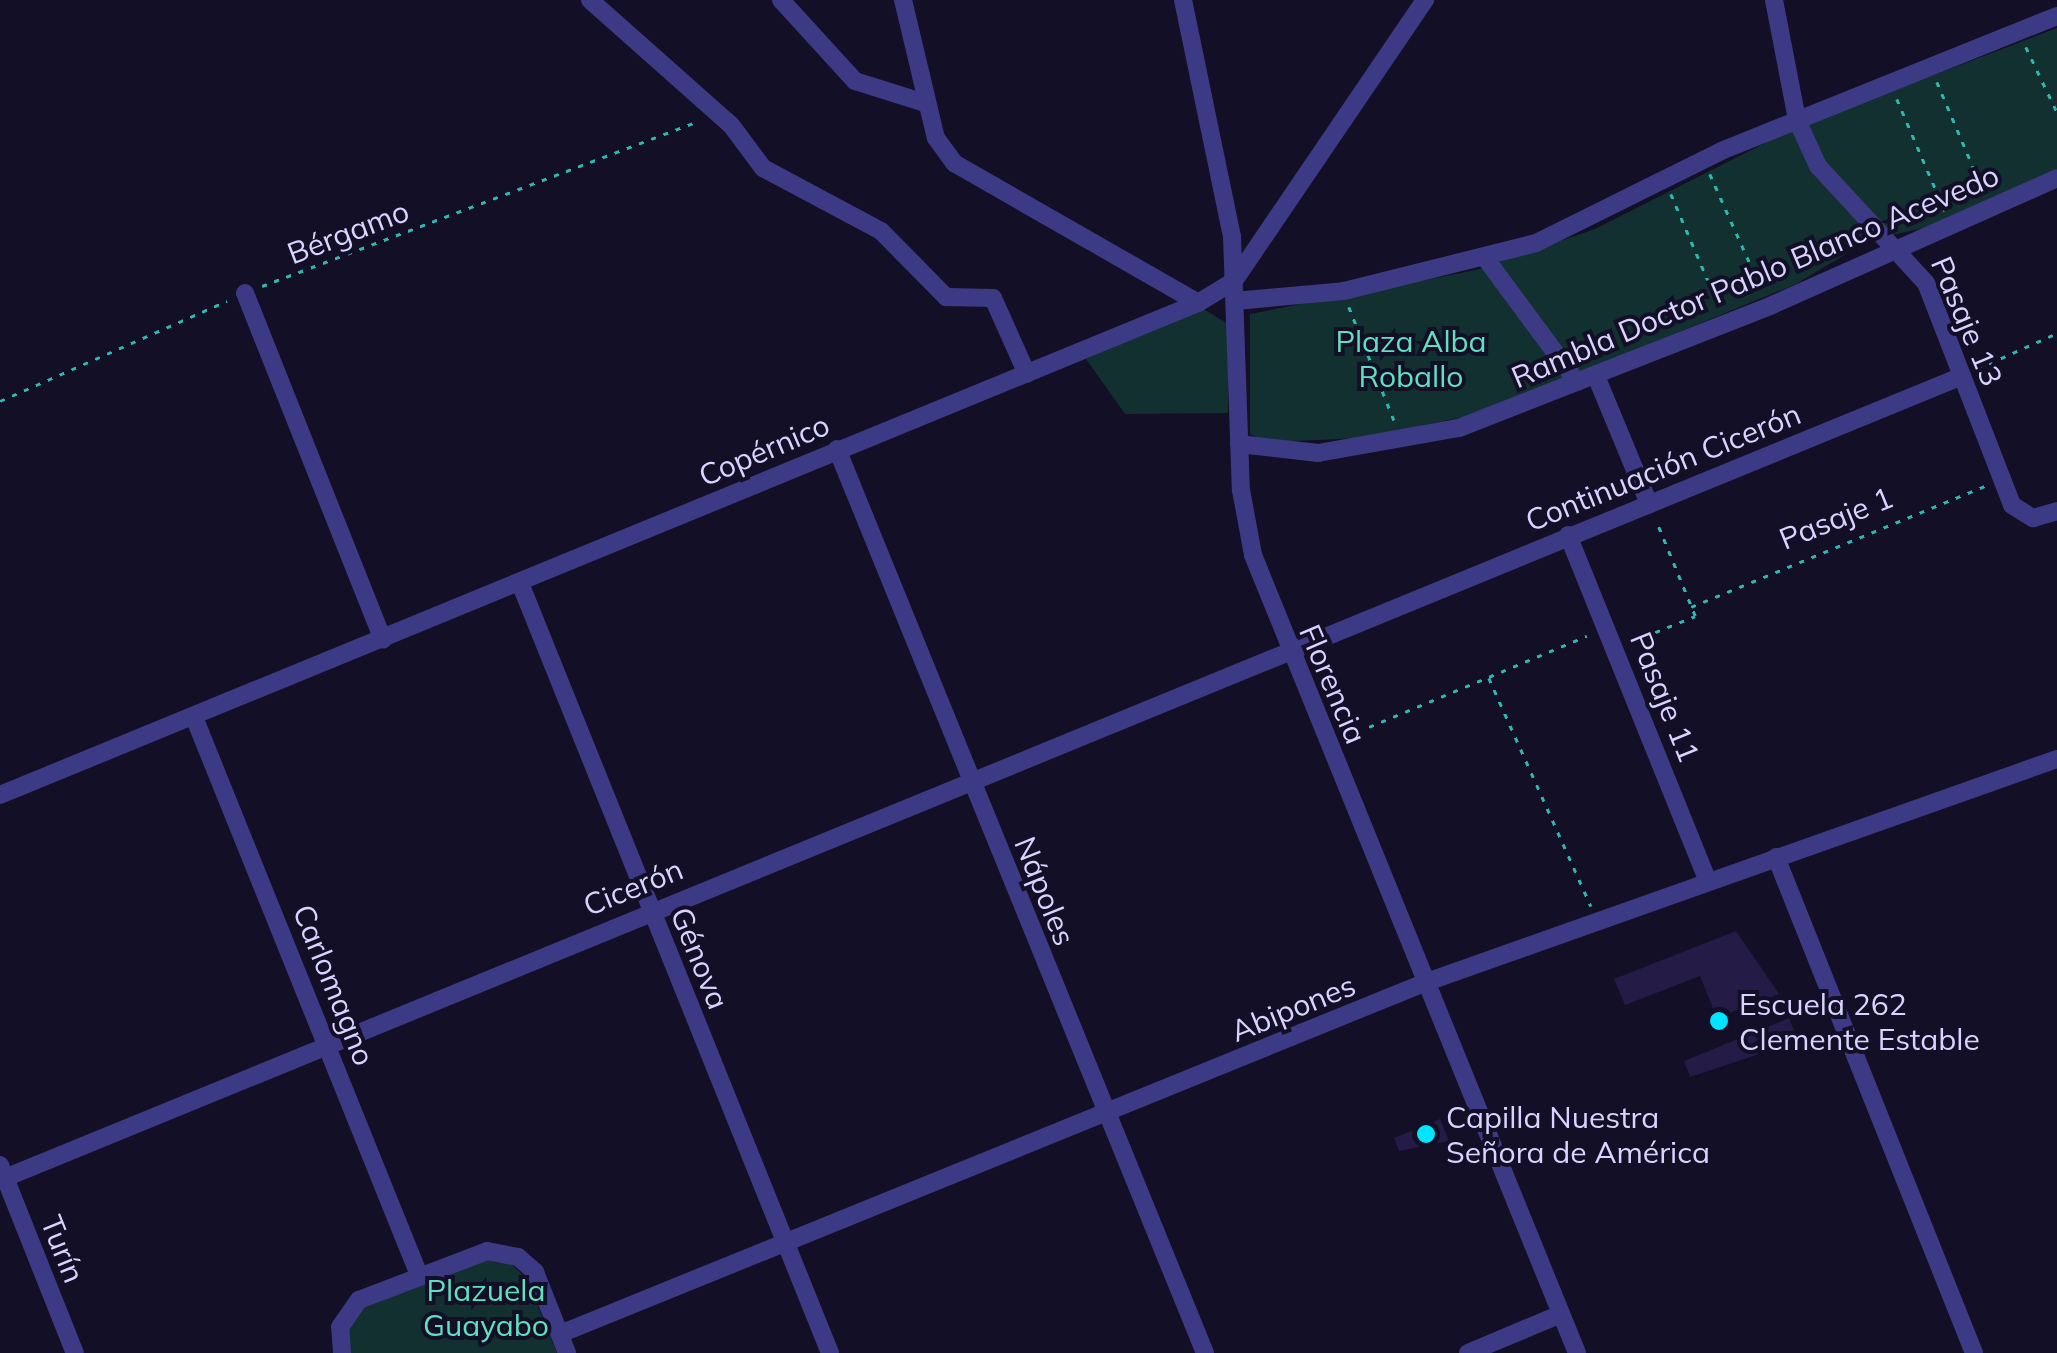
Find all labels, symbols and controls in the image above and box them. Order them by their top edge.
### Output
street label: Rambla Doctor Pablo Blanco Acevedo [1506,157,2004,395]
street label: Bérgamo [282,192,414,272]
street label: Pasaje 13 [1924,251,2010,391]
park label: Plaza Alba Roballo [1335,323,1487,394]
street label: Continuación Cicerón [1520,395,1806,539]
street label: Copérnico [693,406,835,494]
street label: Pasaje 1 [1774,479,1898,557]
street label: Florencia [1292,619,1374,749]
street label: Pasaje 11 [1623,627,1707,767]
street label: Nápoles [1007,831,1083,951]
street label: Cicerón [578,851,688,923]
street label: Carlomagno [285,899,383,1071]
street label: Génova [663,902,737,1014]
street label: Abipones [1225,967,1361,1049]
place label: Escuela 262 Clemente Estable [1739,986,1980,1056]
marker: Escuela 262 Clemente Estable [1708,1010,1730,1032]
place label: Capilla Nuestra Señora de América [1446,1099,1710,1170]
marker: Capilla Nuestra Señora de América [1415,1123,1437,1145]
street label: Turín [33,1210,93,1288]
park label: Plazuela Guayabo [423,1272,549,1342]

